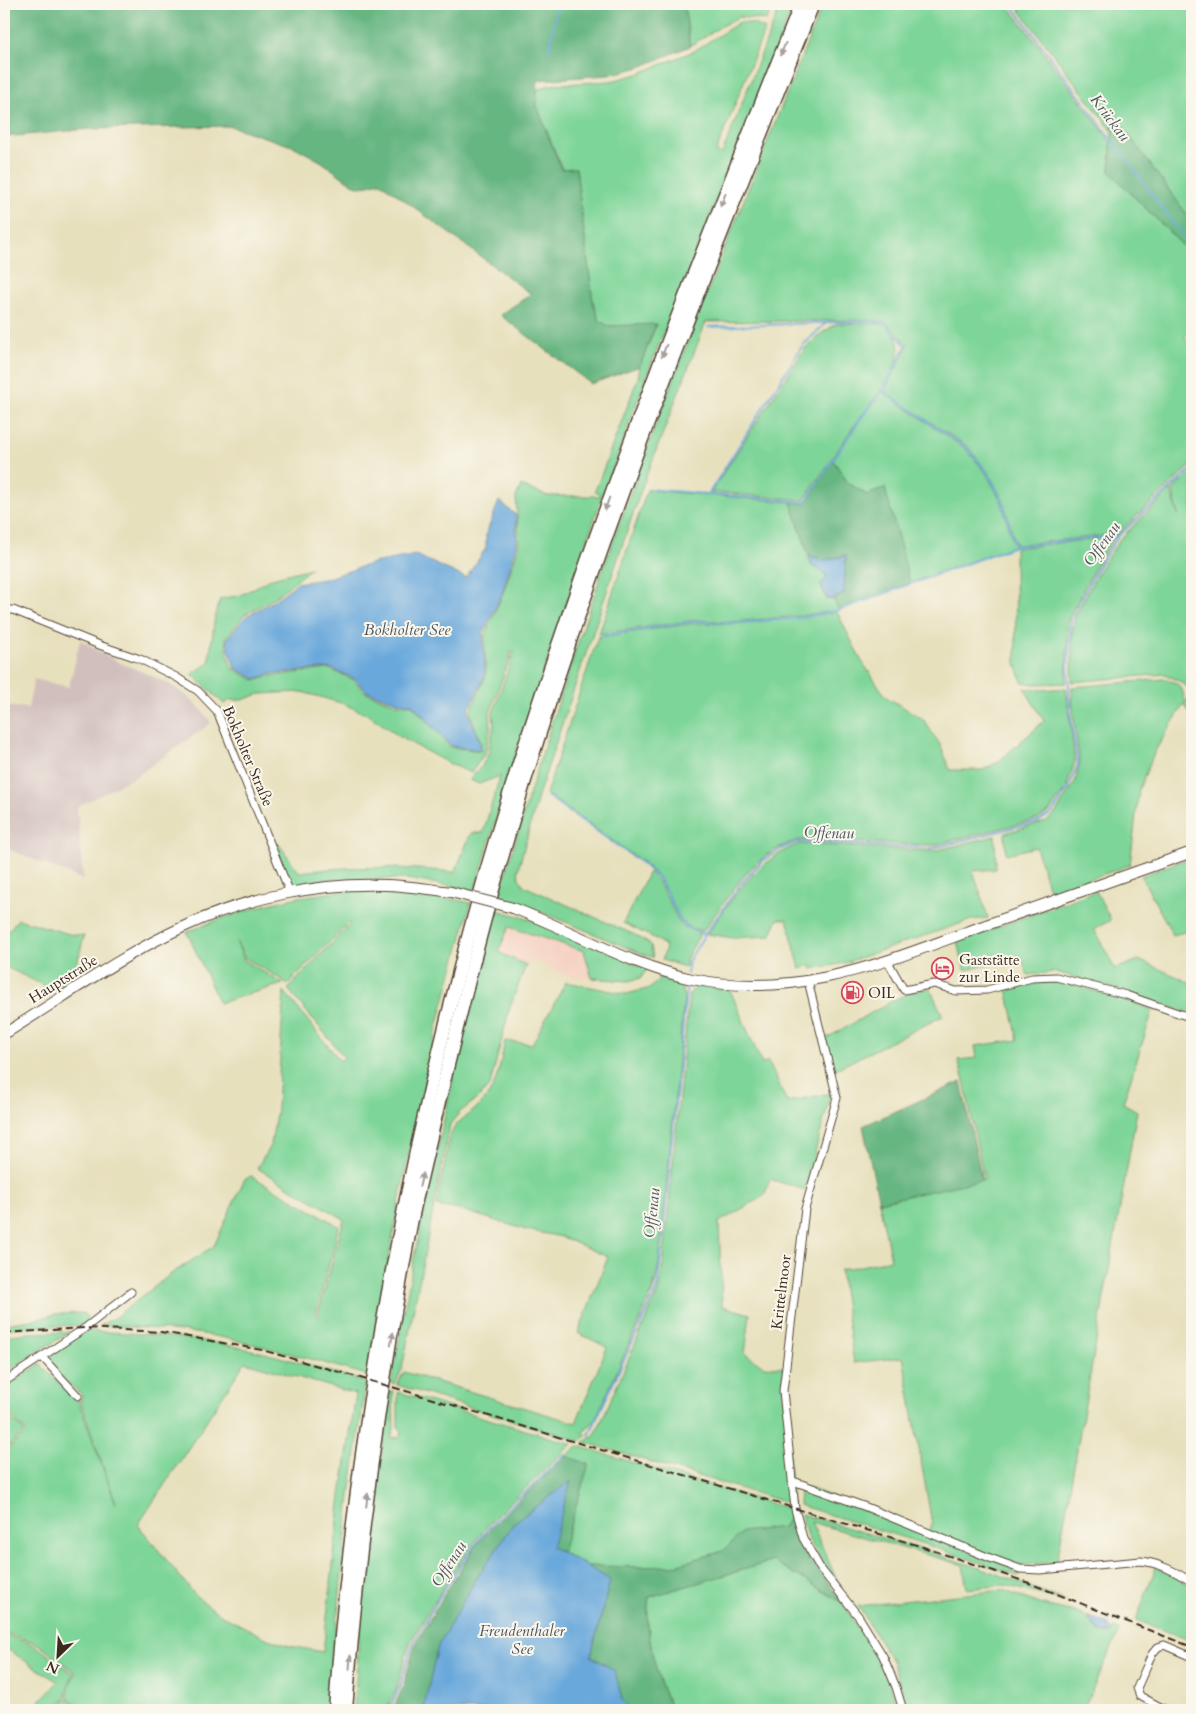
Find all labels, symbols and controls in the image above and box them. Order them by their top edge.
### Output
one-way arrow [779,42,787,57]
water label: Krückau [1085,90,1135,146]
one-way arrow [718,193,726,207]
one-way arrow [660,344,668,359]
one-way arrow [603,496,610,511]
water label: Offenau [1078,517,1126,571]
water label: Bokholter See [364,619,451,641]
street label: Bokholter Straße [218,703,278,810]
water label: Offenau [804,822,854,844]
street label: Hauptstraße [25,950,101,1008]
place label: Gaststätte zur Linde [959,950,1020,987]
hotel icon: Gaststätte zur Linde [931,957,955,981]
fuel station icon: OIL [840,981,864,1005]
place label: OIL [868,983,896,1003]
one-way arrow [417,1172,425,1187]
water label: Offenau [638,1187,666,1239]
street label: Krittelmoor [766,1253,796,1331]
one-way arrow [388,1331,396,1347]
one-way arrow [363,1492,371,1508]
water label: Offenau [426,1537,472,1591]
water label: Freudenthaler See [479,1620,565,1660]
north arrow [32,1632,82,1682]
one-way arrow [346,1653,354,1669]
text: N [43,1656,62,1679]

